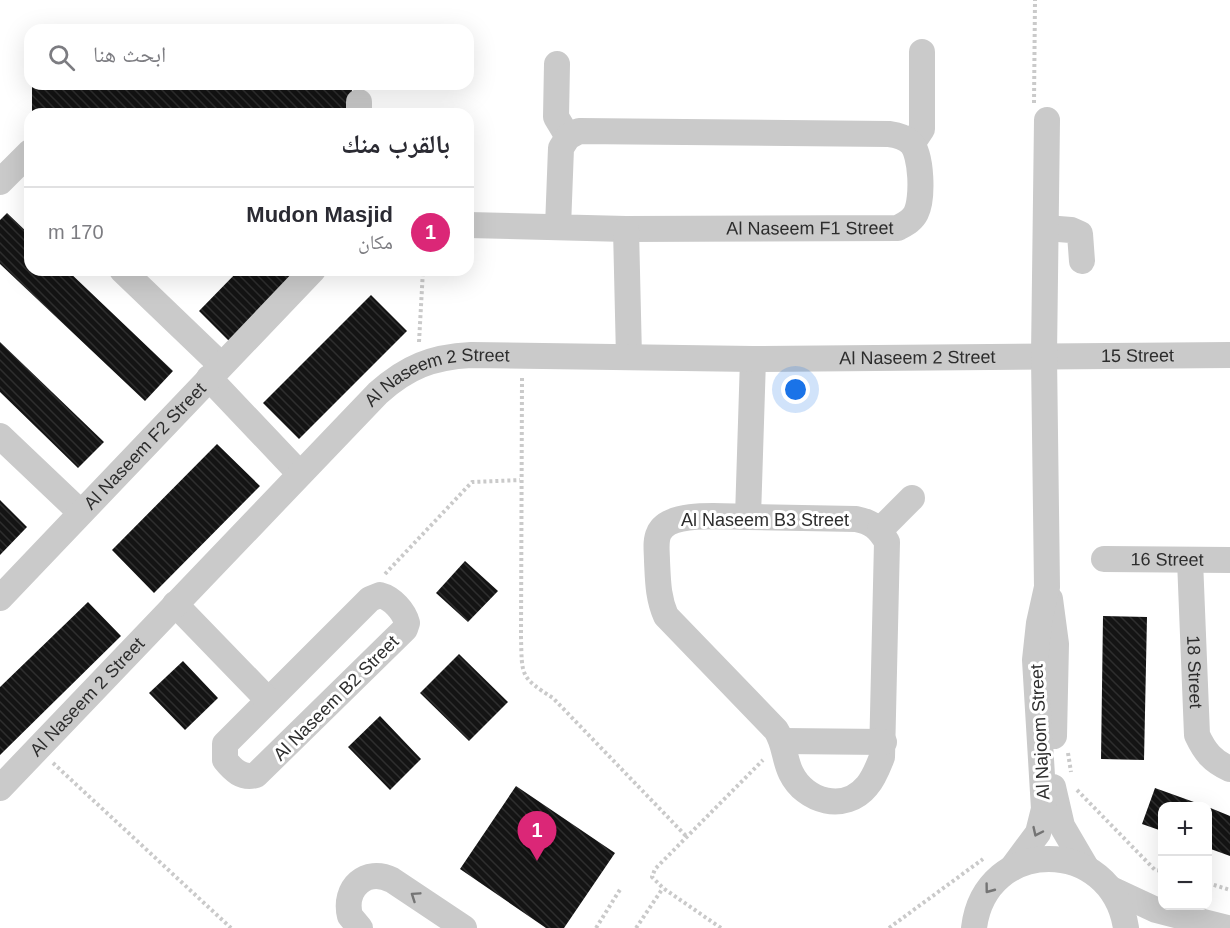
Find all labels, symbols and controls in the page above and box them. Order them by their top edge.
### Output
search box [24,24,474,90]
icon: search [45,41,78,74]
text: ابحث هنا [93,42,166,67]
text: بالقرب منك [341,129,450,159]
text: Mudon Masjid [246,202,393,227]
street label: Al Naseem F1 Street [726,218,894,239]
text: 170 m [48,221,104,243]
text: 1 [425,221,436,243]
text: مكان [358,231,393,253]
street label: Al Naseem 2 Street [361,345,510,411]
street label: 15 Street [1101,345,1174,366]
street label: Al Naseem 2 Street [839,347,996,368]
your location [781,375,810,404]
street label: Al Naseem F2 Street [80,379,210,513]
street label: Al Naseem B3 Street [681,510,849,530]
street label: 16 Street [1130,549,1204,570]
street label: Al Naseem B2 Street [270,632,402,764]
street label: Al Naseem 2 Street [26,634,148,760]
street label: 18 Street [1183,635,1206,709]
street label: Al Najoom Street [1026,664,1054,800]
map controls [1158,802,1212,910]
button: + [1158,802,1212,856]
pin: 1 [518,812,556,861]
one-way arrow [1032,825,1044,836]
button: − [1158,856,1212,910]
one-way arrow [985,882,996,893]
one-way arrow [411,891,421,903]

